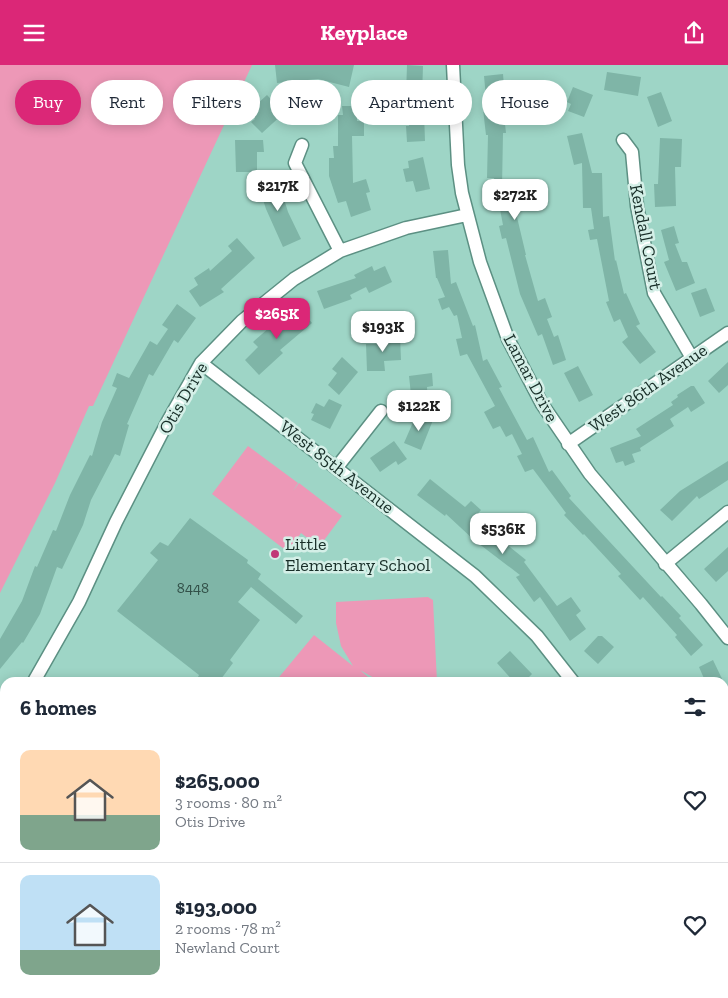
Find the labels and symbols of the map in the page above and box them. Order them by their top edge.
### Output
pin: $217K [243,169,313,212]
pin: $272K [480,179,550,221]
street label: Kendall Court [625,182,667,292]
pin: $265K [242,297,312,340]
pin: $193K [348,311,418,353]
street label: Lamar Drive [499,330,563,426]
street label: West 86th Avenue [585,339,711,437]
street label: Otis Drive [154,358,212,438]
pin: $122K [384,389,454,432]
street label: West 85th Avenue [275,416,399,518]
pin: $536K [468,513,538,555]
place label: Little Elementary School [285,533,430,576]
marker: Little Elementary School [269,548,281,560]
house number: 8448 [177,579,209,597]

